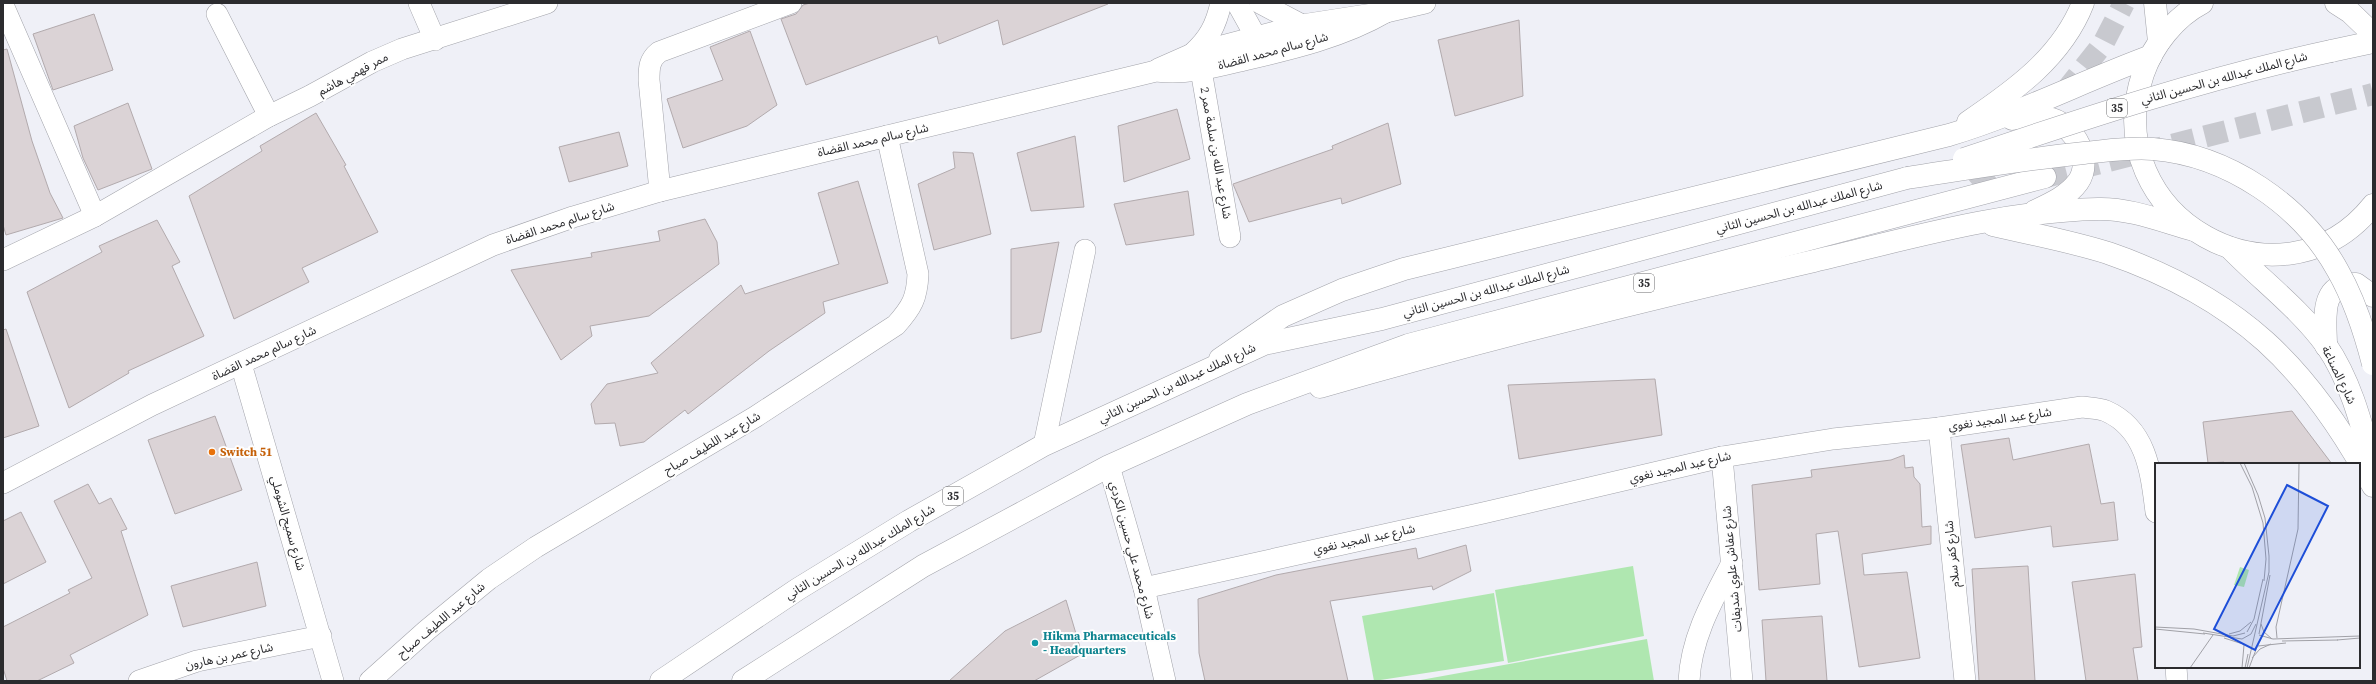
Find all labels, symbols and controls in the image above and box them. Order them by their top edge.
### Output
street label: شارع سالم محمد القضاة [1216,29,1330,74]
street label: شارع الملك عبدالله بن الحسين الثاني [2139,48,2310,110]
street label: ممر فهمي هاشم [315,49,392,101]
street label: شارع عبد الله بن سلمة ممر 2 [1196,86,1236,220]
road number: 35 [2107,99,2127,117]
street label: شارع سالم محمد القضاة [816,119,930,162]
street label: شارع الملك عبدالله بن الحسين الثاني [1714,177,1885,239]
street label: شارع سالم محمد القضاة [504,198,617,249]
street label: شارع الملك عبدالله بن الحسين الثاني [1401,261,1572,323]
road number: 35 [1634,274,1654,292]
street label: شارع سالم محمد القضاة [209,322,319,385]
street label: شارع الملك عبدالله بن الحسين الثاني [1096,339,1259,428]
street label: شارع الصناعة [2317,343,2360,407]
street label: شارع عبد المجيد نغوي [1947,404,2053,436]
street label: شارع عبد اللطيف صباح [661,408,764,479]
place label: Switch 51 [220,444,273,460]
marker: Switch 51 [207,447,217,457]
street label: شارع عبد المجيد نغوي [1628,448,1733,488]
inset map [2155,463,2360,668]
street label: شارع سميح الشوملي [265,474,309,573]
street label: شارع محمد علي حسين الكردي [1104,479,1158,621]
road number: 35 [943,487,963,505]
street label: شارع الملك عبدالله بن الحسين الثاني [782,501,939,605]
street label: شارع عفاش علوي شديفات [1719,505,1747,633]
street label: شارع عبد المجيد نغوي [1311,520,1417,559]
street label: شارع كفر سلام [1941,520,1964,588]
street label: شارع عبد اللطيف صباح [394,578,489,662]
place label: Hikma Pharmaceuticals - Headquarters [1043,628,1177,658]
marker: Hikma Pharmaceuticals - Headquarters [1030,638,1040,648]
street label: شارع عمر بن هارون [183,639,275,674]

